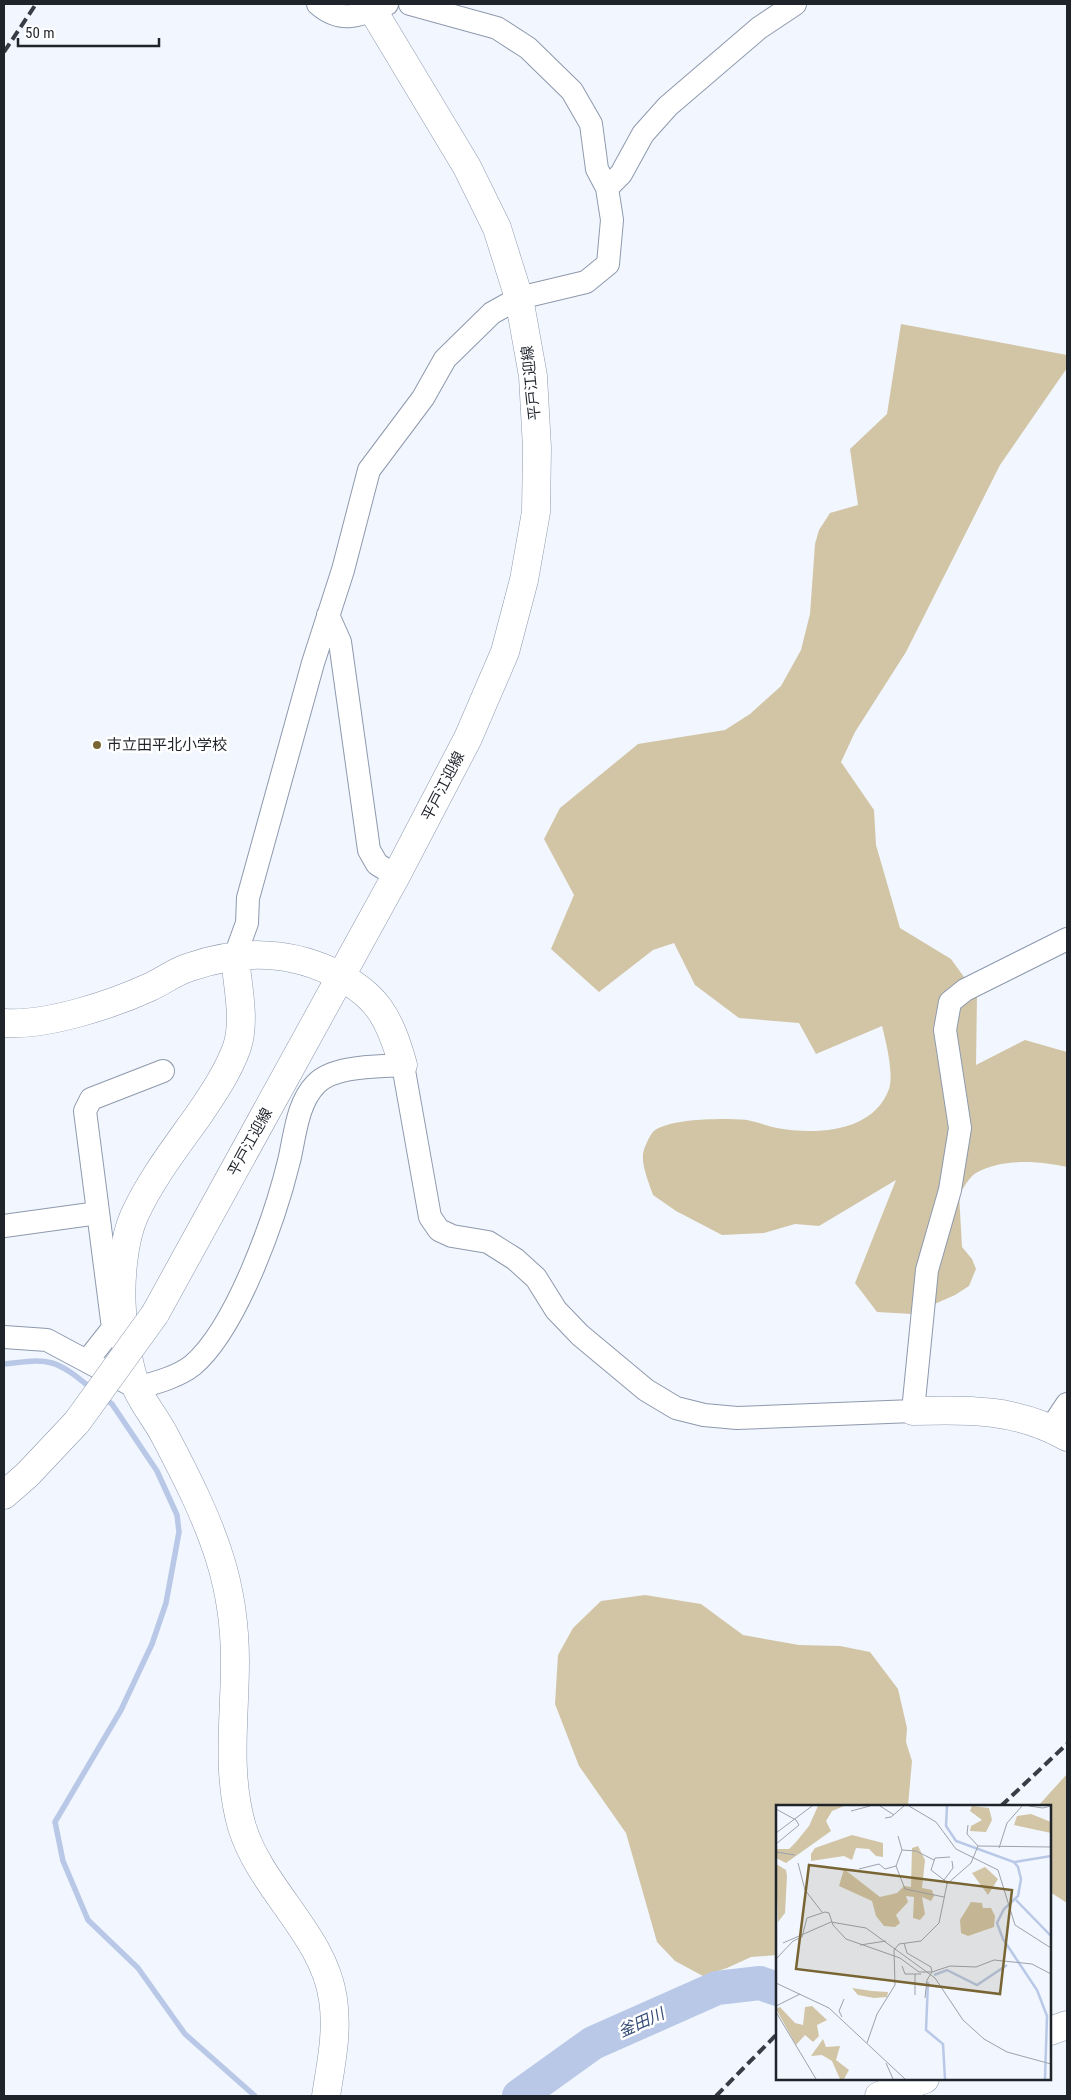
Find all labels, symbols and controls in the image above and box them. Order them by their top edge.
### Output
scale bar [18,15,159,47]
text: 50 m [25,24,55,42]
street label: 平戸江迎線 [518,345,544,421]
place label: 市立田平北小学校 [107,736,227,754]
marker: 市立田平北小学校 [91,739,103,751]
street label: 平戸江迎線 [418,748,468,824]
street label: 平戸江迎線 [224,1105,276,1179]
inset map [776,1805,1051,2080]
water label: 釜田川 [615,2003,669,2041]

